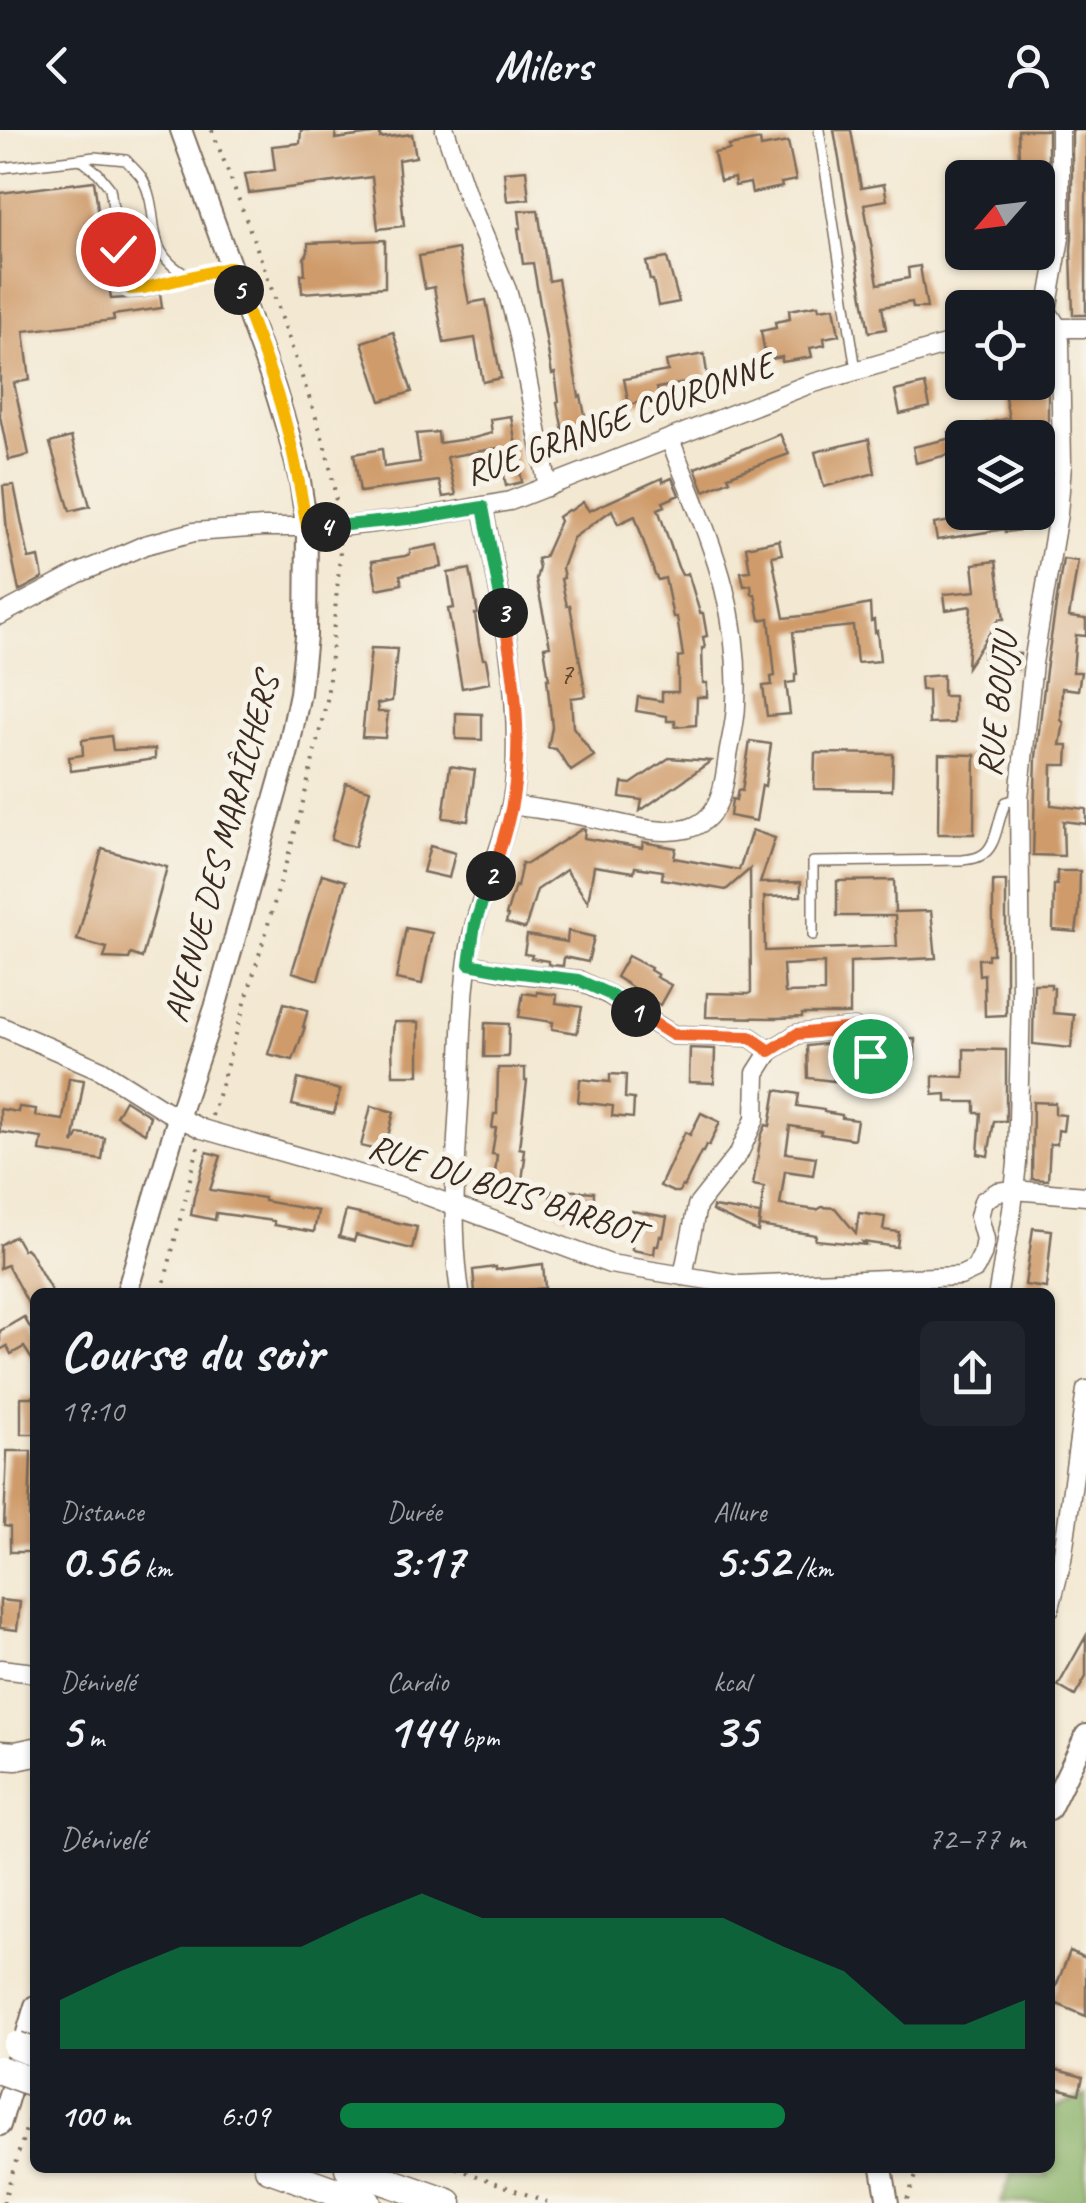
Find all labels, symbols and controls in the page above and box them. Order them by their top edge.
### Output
text: Milers [494,37,592,94]
icon: back [30,38,85,93]
icon: person [1001,38,1056,93]
north arrow [945,160,1055,270]
map controls [945,160,1055,530]
pin [76,207,161,292]
icon: check [91,222,146,277]
pin: 5 [214,265,264,315]
text: 5 [233,272,245,307]
button: locate [945,290,1055,400]
street label: RUE GRANGE COURONNE [459,341,784,496]
button: layers [945,420,1055,530]
pin: 4 [301,502,351,552]
text: 4 [320,509,332,544]
pin: 3 [478,588,528,638]
text: 3 [497,595,509,630]
street label: RUE BOUJU [966,626,1029,779]
house number: 7 [559,654,574,692]
street label: AVENUE DES MARAÎCHERS [153,662,291,1027]
pin: 2 [466,851,516,901]
text: 2 [485,858,497,893]
pin: 1 [611,987,661,1037]
text: 1 [630,994,642,1029]
pin [828,1014,913,1099]
icon: arrive [843,1029,898,1084]
street label: RUE DU BOIS BARBOT [363,1123,658,1257]
text: Course du soir [60,1317,323,1387]
button: share [920,1321,1025,1426]
text: 19:10 [60,1390,124,1431]
text: Distance [60,1494,144,1529]
text: Durée [387,1494,441,1529]
text: Allure [713,1494,766,1529]
text: 0.56 [60,1529,138,1592]
text: 3:17 [387,1529,464,1592]
text: 5:52 [713,1529,789,1592]
text: km [138,1550,172,1585]
text: /km [789,1550,833,1585]
text: Dénivelé [60,1664,135,1699]
text: Cardio [387,1664,448,1699]
text: kcal [713,1664,750,1699]
text: 5 [60,1699,82,1762]
text: 144 [387,1699,454,1762]
text: 35 [713,1699,758,1762]
text: m [82,1720,104,1755]
text: bpm [454,1720,499,1755]
text: Dénivelé [60,1818,146,1859]
text: 72–77 m [927,1818,1025,1859]
text: 100 m [60,2095,129,2136]
text: 6:09 [220,2095,270,2136]

